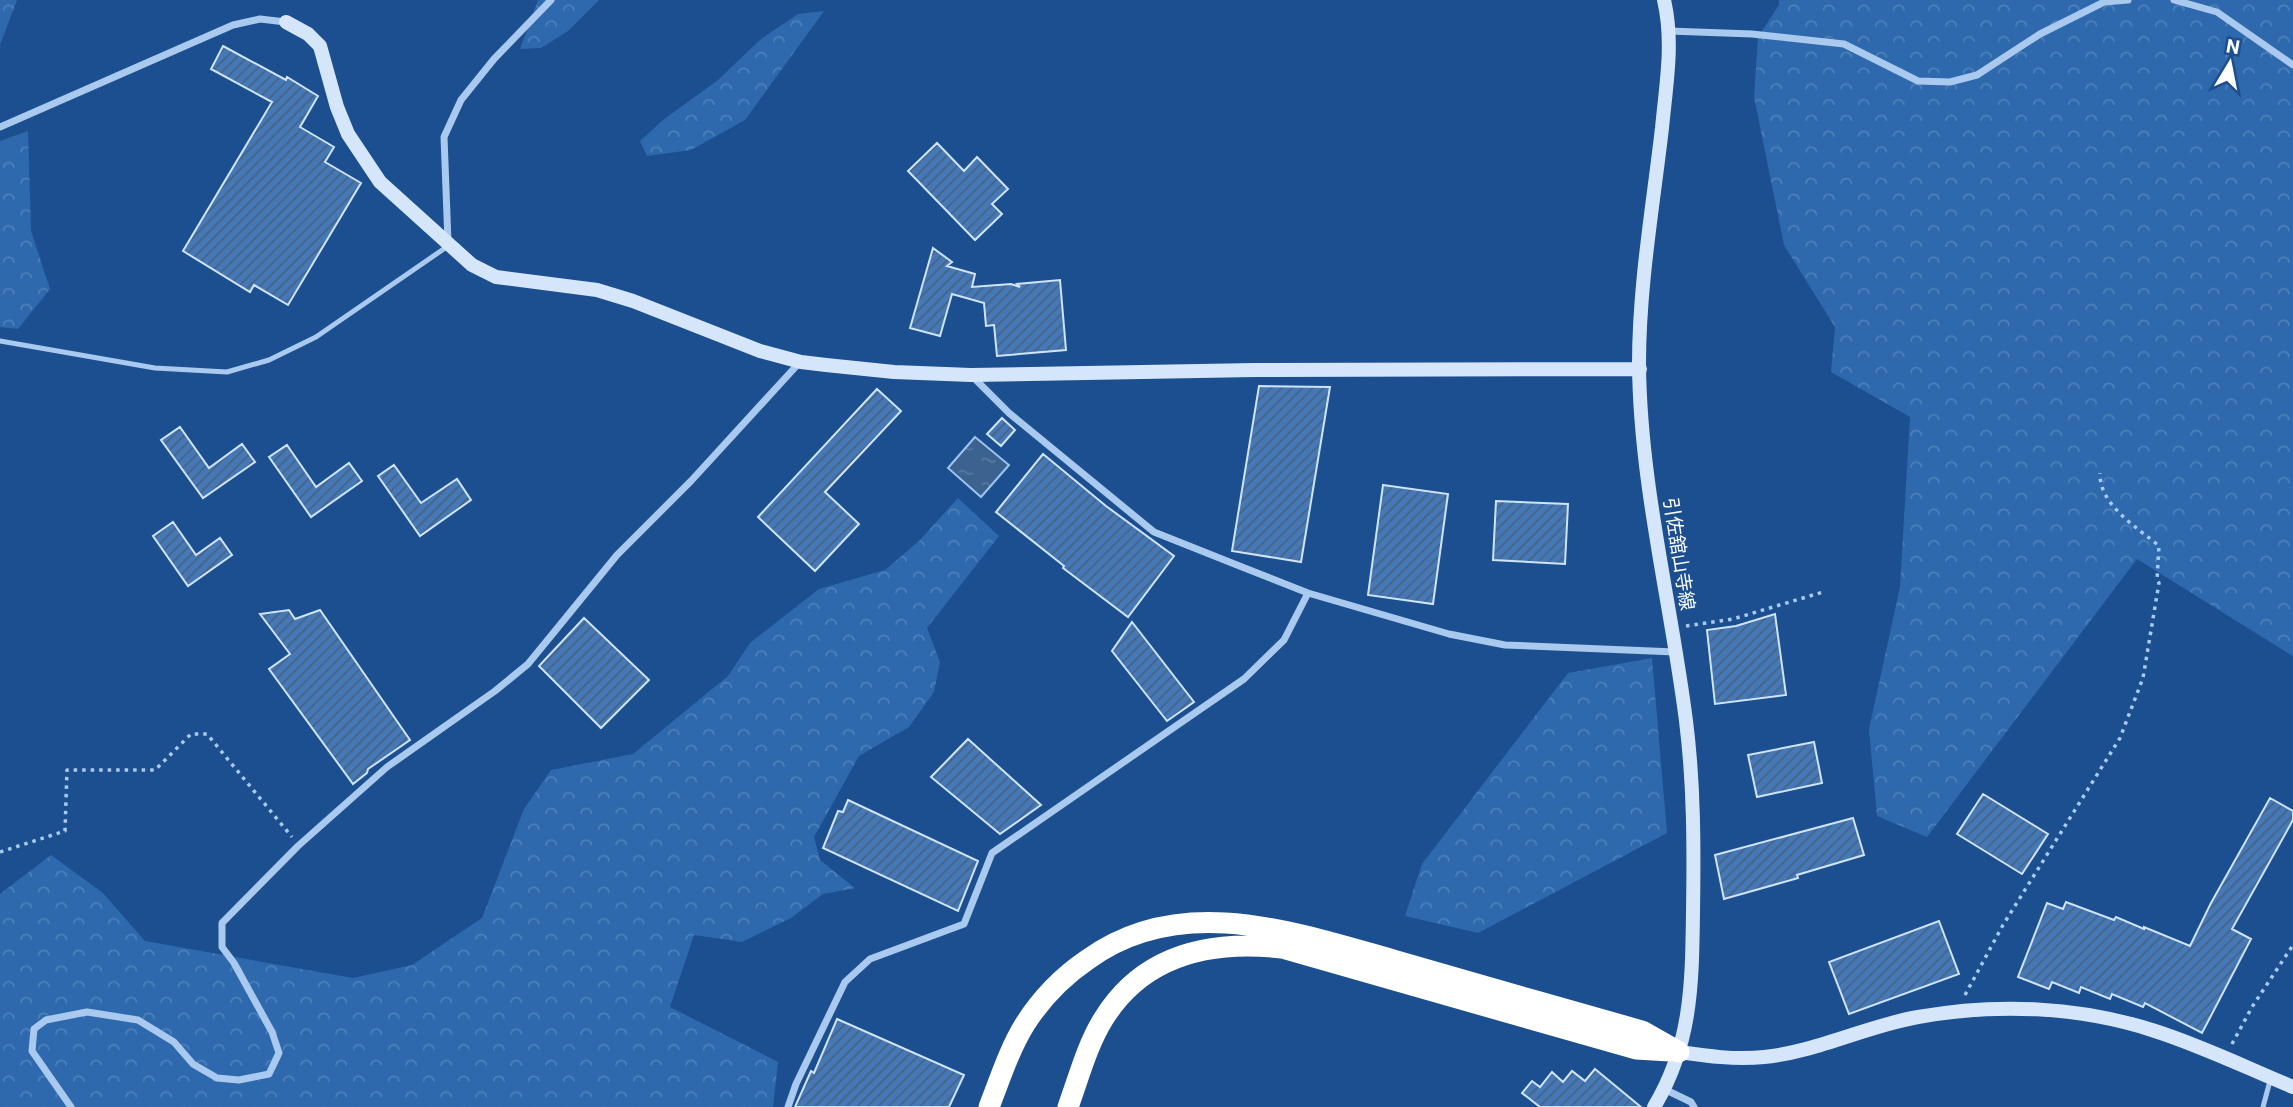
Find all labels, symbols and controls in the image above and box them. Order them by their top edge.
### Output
north arrow [2195,28,2265,98]
text: N [2224,34,2241,59]
street label: 引佐舘山寺線 [1659,496,1699,612]

